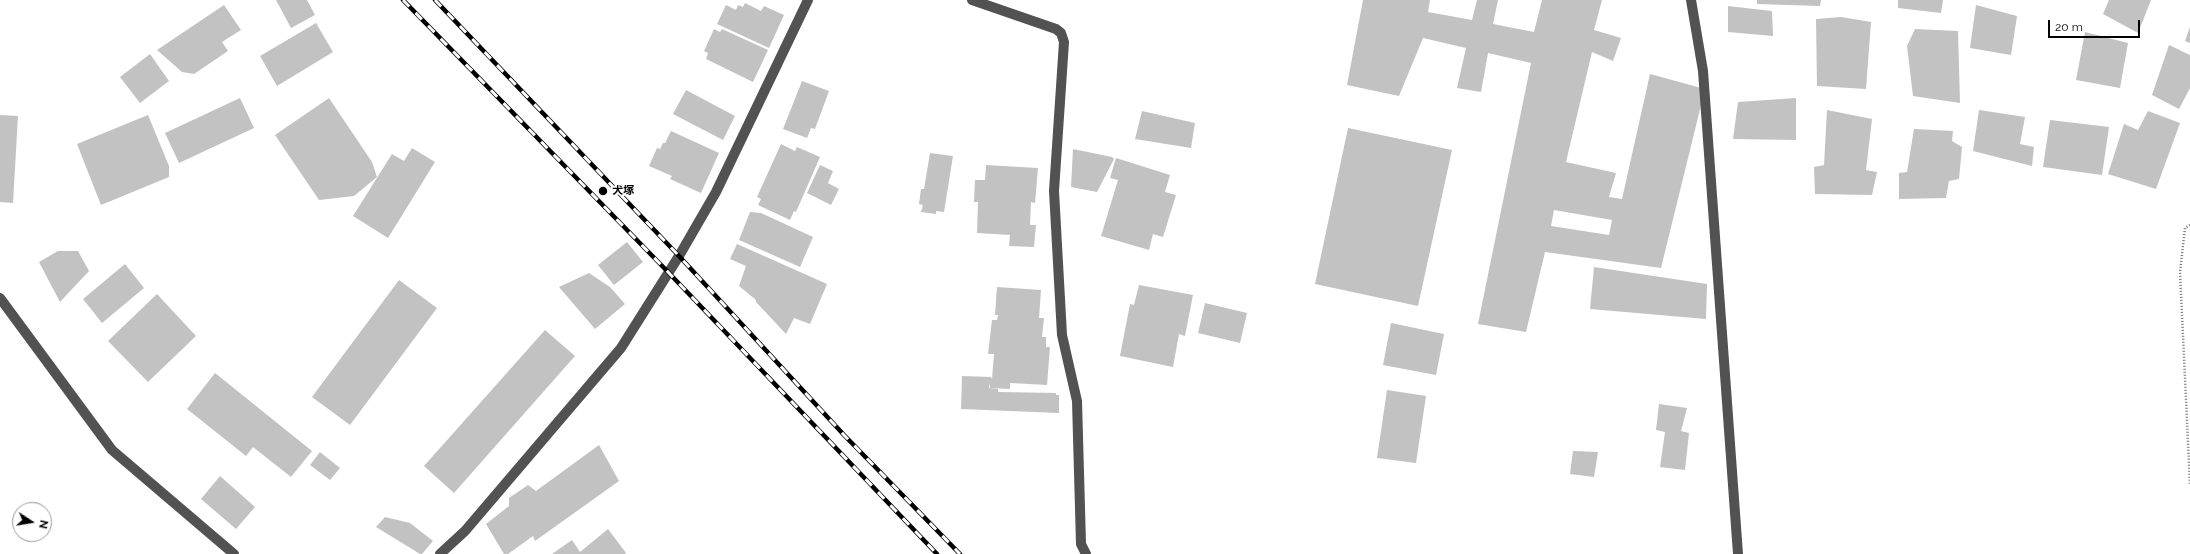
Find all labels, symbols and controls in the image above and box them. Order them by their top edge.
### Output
scale bar [2050,12,2142,38]
text: 20 m [2055,20,2083,34]
place label: 犬塚 [612,184,634,198]
marker: 犬塚 [597,185,609,197]
north arrow [12,502,52,542]
text: N [36,519,50,530]

